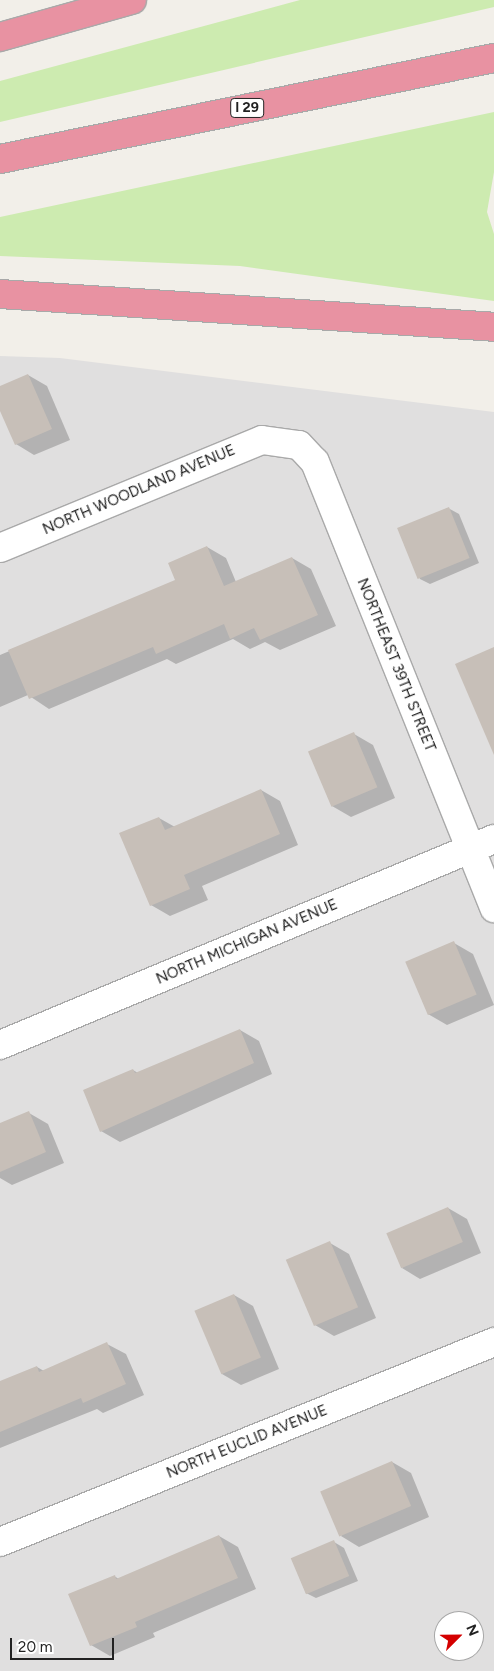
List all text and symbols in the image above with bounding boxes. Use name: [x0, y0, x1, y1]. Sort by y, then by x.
road number: I 29: [230, 96, 264, 120]
street label: NORTH WOODLAND AVENUE: [40, 441, 238, 539]
street label: NORTHEAST 39TH STREET: [353, 576, 439, 754]
street label: NORTH MICHIGAN AVENUE: [154, 896, 340, 988]
street label: NORTH EUCLID AVENUE: [164, 1401, 330, 1483]
north arrow: [434, 1611, 484, 1661]
text: N: [462, 1622, 482, 1639]
scale bar: [12, 1628, 116, 1660]
text: 20 m: [18, 1638, 52, 1656]

